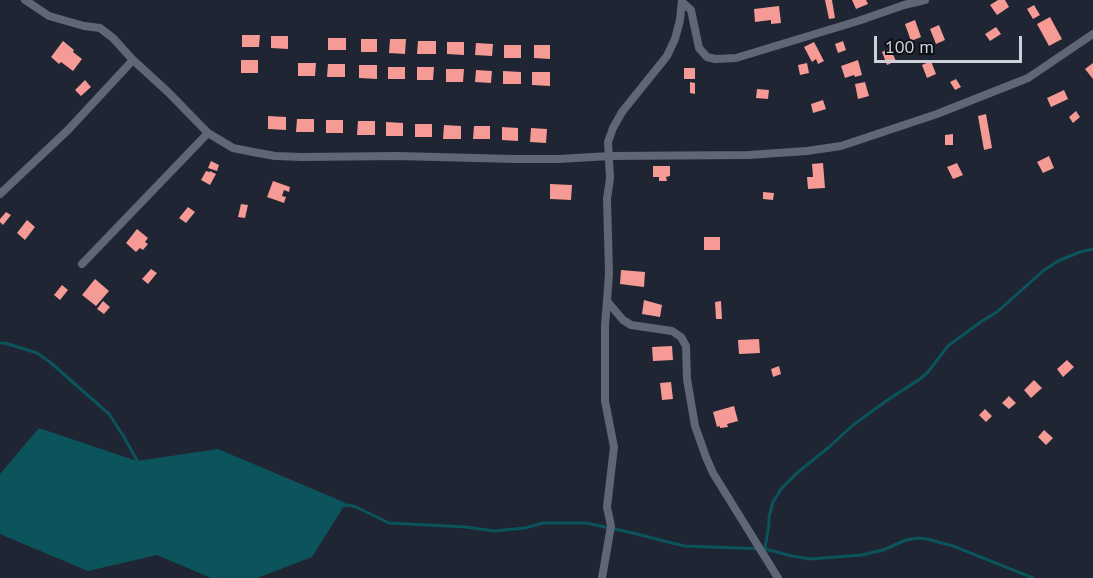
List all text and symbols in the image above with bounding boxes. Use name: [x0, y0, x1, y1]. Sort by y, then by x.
scale bar: [877, 24, 1026, 62]
text: 100 m: [885, 35, 934, 58]

